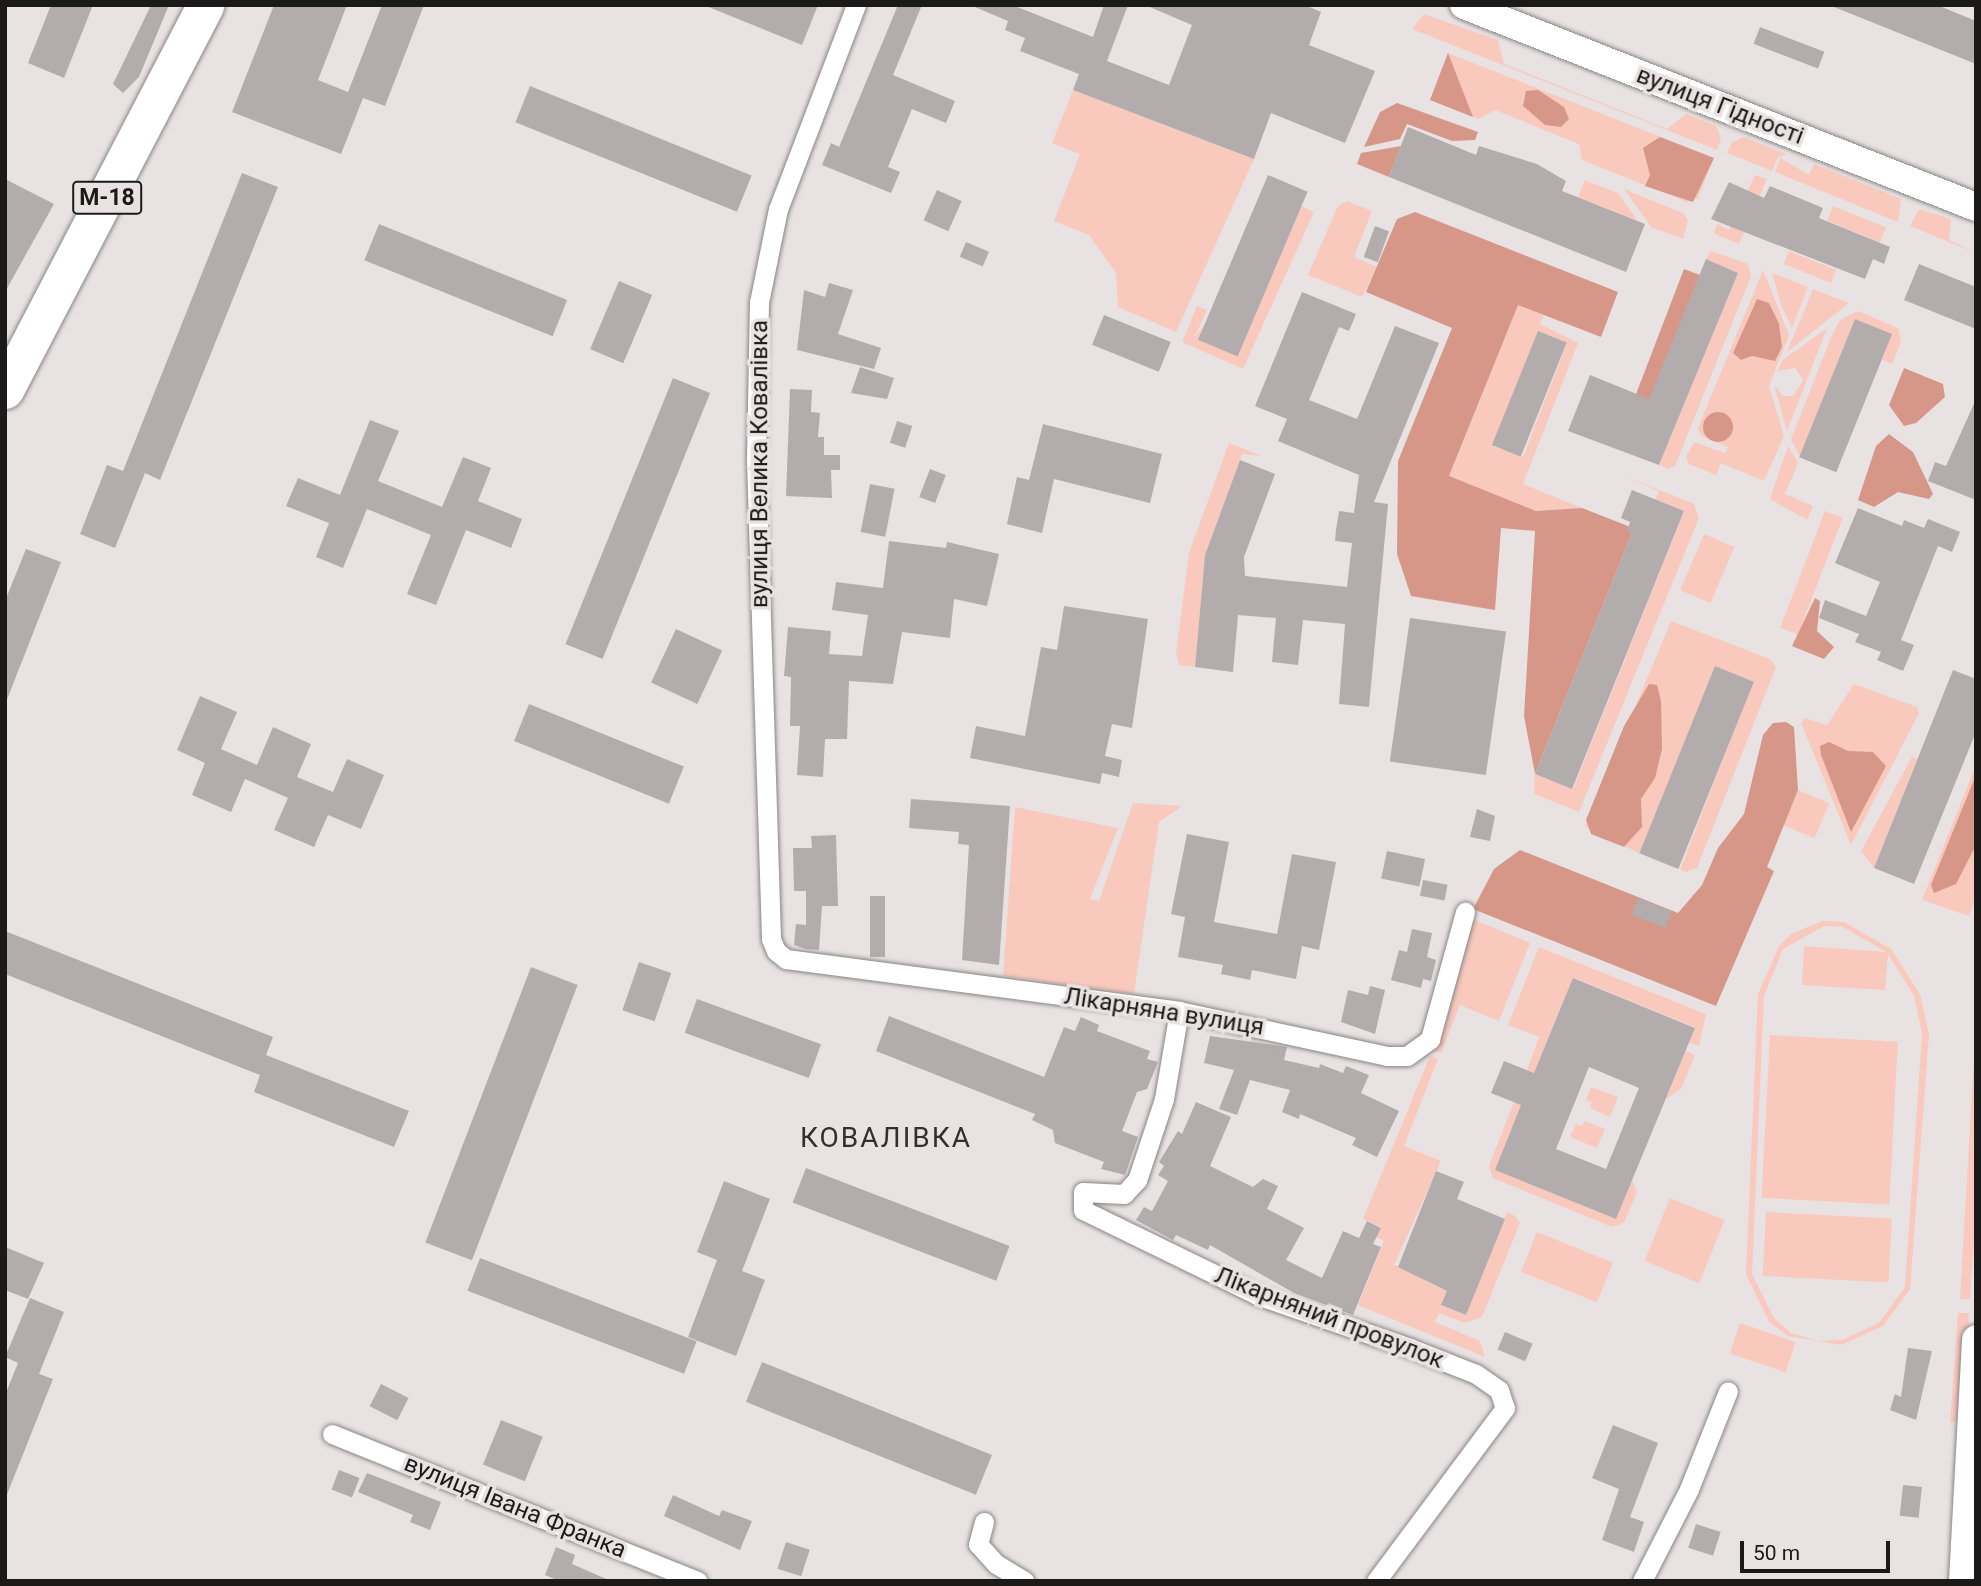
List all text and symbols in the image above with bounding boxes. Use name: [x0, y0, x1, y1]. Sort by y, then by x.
street label: вулиця Гідності: [1632, 61, 1808, 151]
road number: М-18: [72, 178, 142, 218]
street label: вулиця Велика Ковалівка: [746, 320, 774, 608]
street label: Лікарняна вулиця: [1062, 982, 1266, 1042]
district label: КОВАЛІВКА: [801, 1121, 971, 1155]
street label: Лікарняний провулок: [1210, 1261, 1448, 1375]
street label: вулиця Івана Франка: [400, 1449, 630, 1565]
scale bar: [1743, 1526, 1894, 1570]
text: 50 m: [1753, 1541, 1800, 1565]

